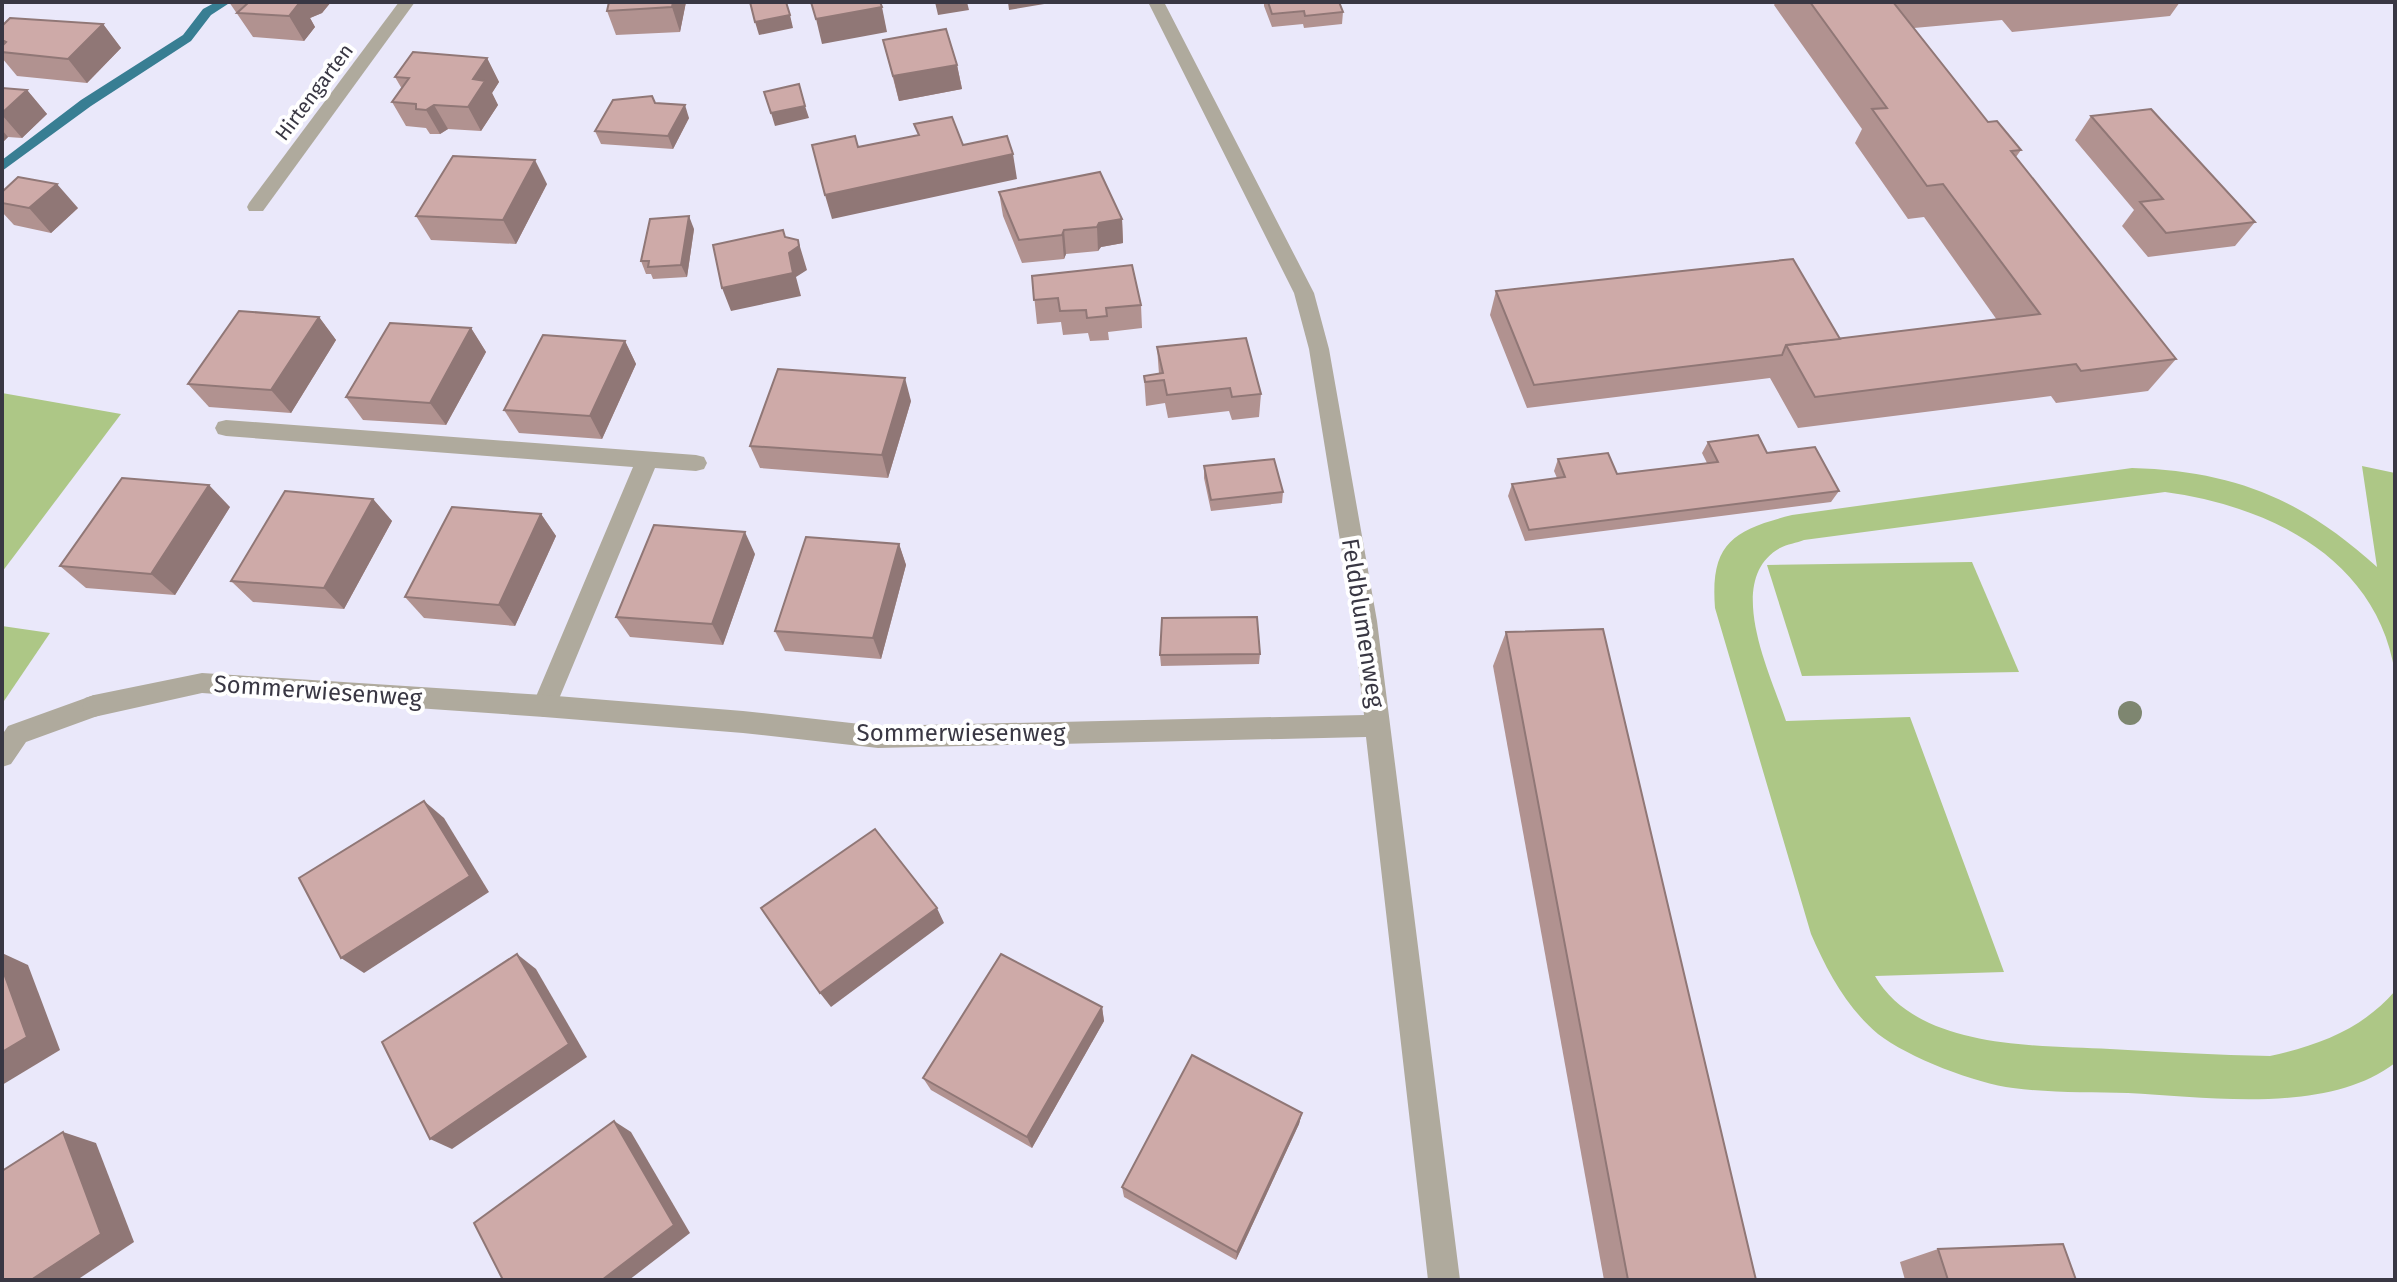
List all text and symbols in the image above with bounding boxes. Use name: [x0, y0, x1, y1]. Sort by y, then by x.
street label: Hirtengarten: [270, 39, 358, 145]
street label: Feldblumenweg: [1336, 536, 1390, 710]
street label: Sommerwiesenweg: [213, 670, 424, 712]
street label: Sommerwiesenweg: [857, 719, 1066, 747]

